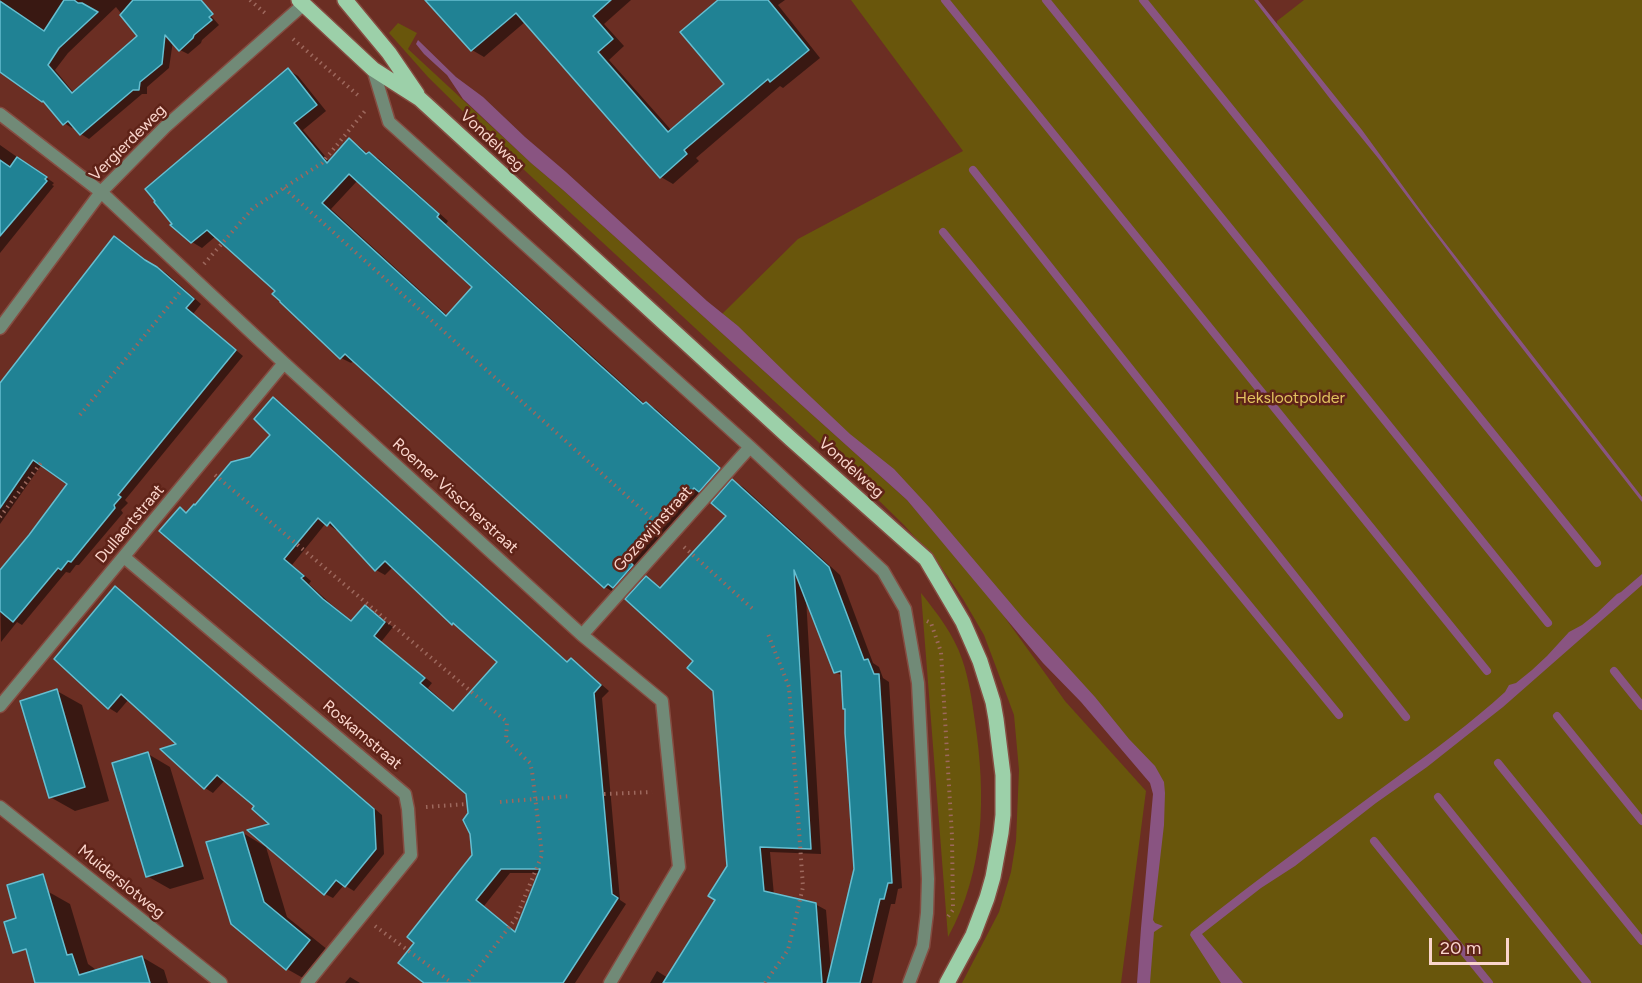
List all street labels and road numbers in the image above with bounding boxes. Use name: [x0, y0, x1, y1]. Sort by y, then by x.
street label: Vergierdeweg: [86, 101, 170, 185]
street label: Vondelweg: [456, 106, 528, 176]
street label: Vondelweg: [815, 434, 887, 502]
street label: Roemer Visscherstraat: [388, 435, 522, 557]
street label: Dullaertstraat: [92, 481, 168, 567]
street label: Gozewijnstraat: [610, 482, 696, 576]
street label: Roskamstraat: [319, 696, 405, 774]
street label: Muiderslotweg: [74, 841, 168, 923]

